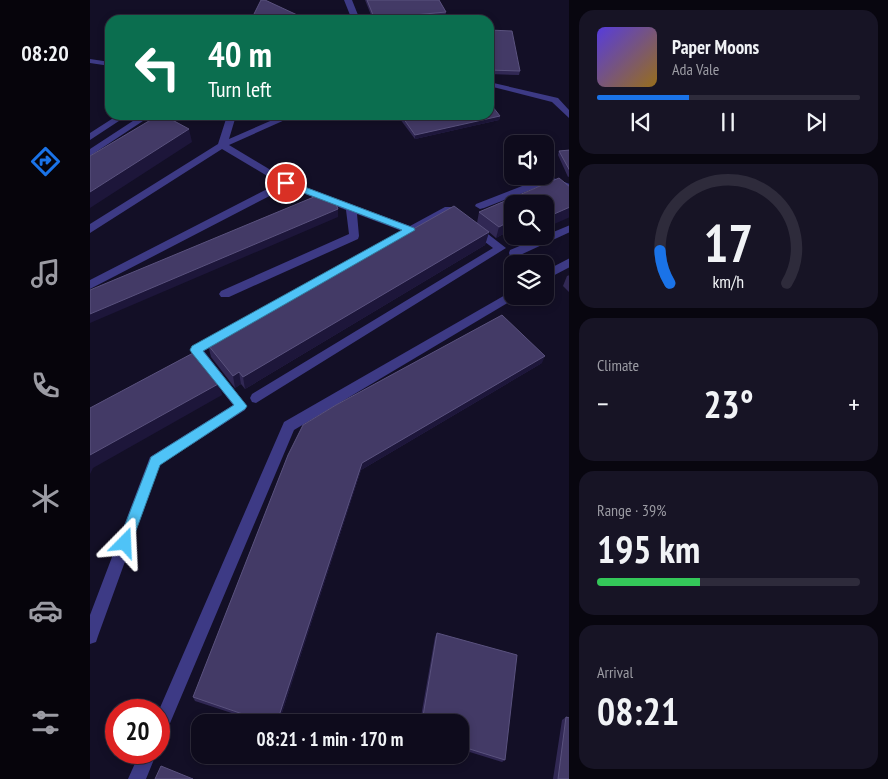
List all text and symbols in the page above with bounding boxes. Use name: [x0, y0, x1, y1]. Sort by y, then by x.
text: 40 m: [208, 31, 272, 77]
icon: left: [125, 35, 190, 100]
text: Paper Moons: [672, 35, 759, 59]
text: 08:20: [21, 39, 69, 67]
text: Ada Vale: [672, 59, 719, 79]
text: Turn left: [208, 75, 272, 103]
icon: previous: [627, 108, 655, 136]
icon: pause: [714, 108, 742, 136]
icon: next: [802, 108, 830, 136]
map controls: [504, 135, 554, 305]
button: sound: [504, 135, 554, 185]
icon: directions: [28, 144, 63, 179]
pin: [265, 162, 307, 204]
icon: arrive: [272, 169, 300, 197]
button: search: [504, 195, 554, 245]
text: 17: [704, 209, 753, 276]
button: layers: [504, 255, 554, 305]
icon: music: [28, 256, 63, 291]
text: km/h: [713, 270, 744, 293]
text: Climate: [597, 355, 639, 375]
icon: phone: [28, 368, 63, 403]
text: 23°: [703, 379, 754, 428]
text: −: [597, 385, 609, 422]
text: +: [848, 385, 860, 422]
icon: climate: [28, 481, 63, 516]
text: Range · 39%: [597, 500, 666, 520]
position arrow: [98, 516, 150, 568]
text: 195 km: [597, 524, 700, 573]
icon: car: [28, 593, 63, 628]
text: Arrival: [597, 662, 633, 682]
text: 08:21: [597, 686, 679, 735]
speed limit sign: 20: [105, 699, 170, 764]
icon: filters: [28, 705, 63, 740]
text: 08:21 · 1 min · 170 m: [257, 727, 403, 751]

